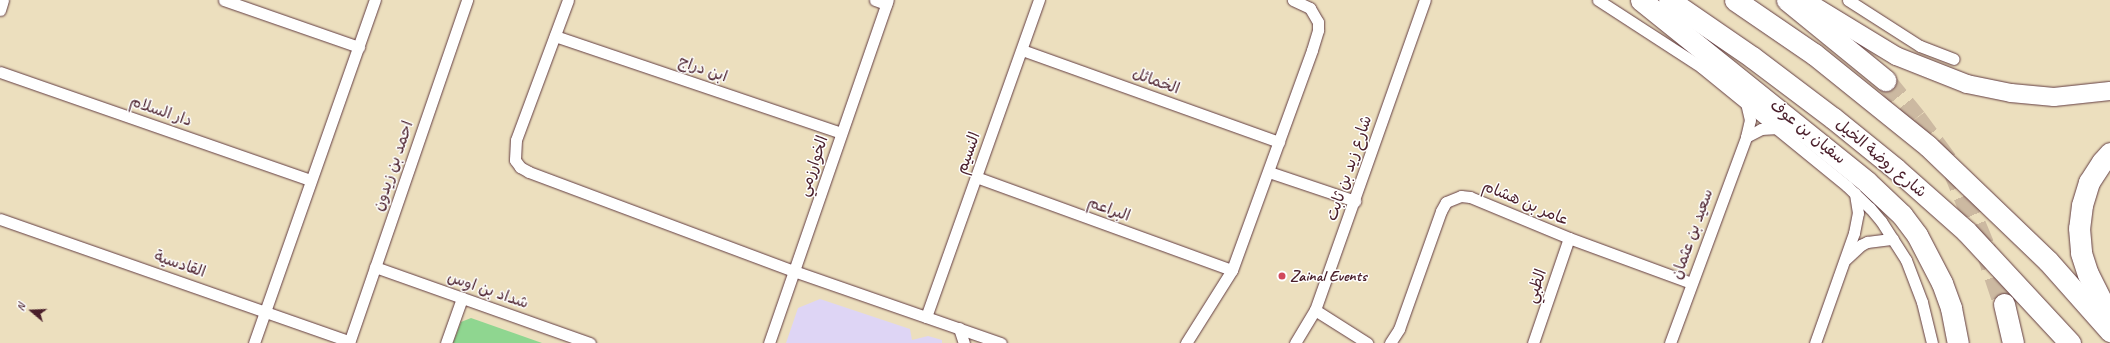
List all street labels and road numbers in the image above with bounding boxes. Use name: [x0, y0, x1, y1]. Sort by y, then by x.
street label: ابن دراج: [676, 52, 730, 86]
street label: الخمائل: [1130, 64, 1182, 98]
street label: دار السلام: [127, 91, 195, 131]
street label: سفيان بن عوف: [1766, 96, 1850, 168]
street label: شارع زيد بن ثابت: [1322, 113, 1376, 223]
street label: شارع روضة الخيل: [1832, 114, 1930, 202]
street label: احمد بن زيدون: [369, 118, 417, 214]
street label: النسيم: [952, 129, 984, 177]
street label: الخوارزمي: [794, 133, 832, 199]
street label: عامر بن هشام: [1480, 176, 1572, 230]
street label: سعيد بن عثمان: [1667, 186, 1717, 282]
street label: البراعم: [1085, 192, 1133, 226]
street label: القادسية: [152, 246, 208, 282]
street label: الظبي: [1521, 266, 1551, 306]
street label: شداد بن اوس: [445, 267, 531, 313]

